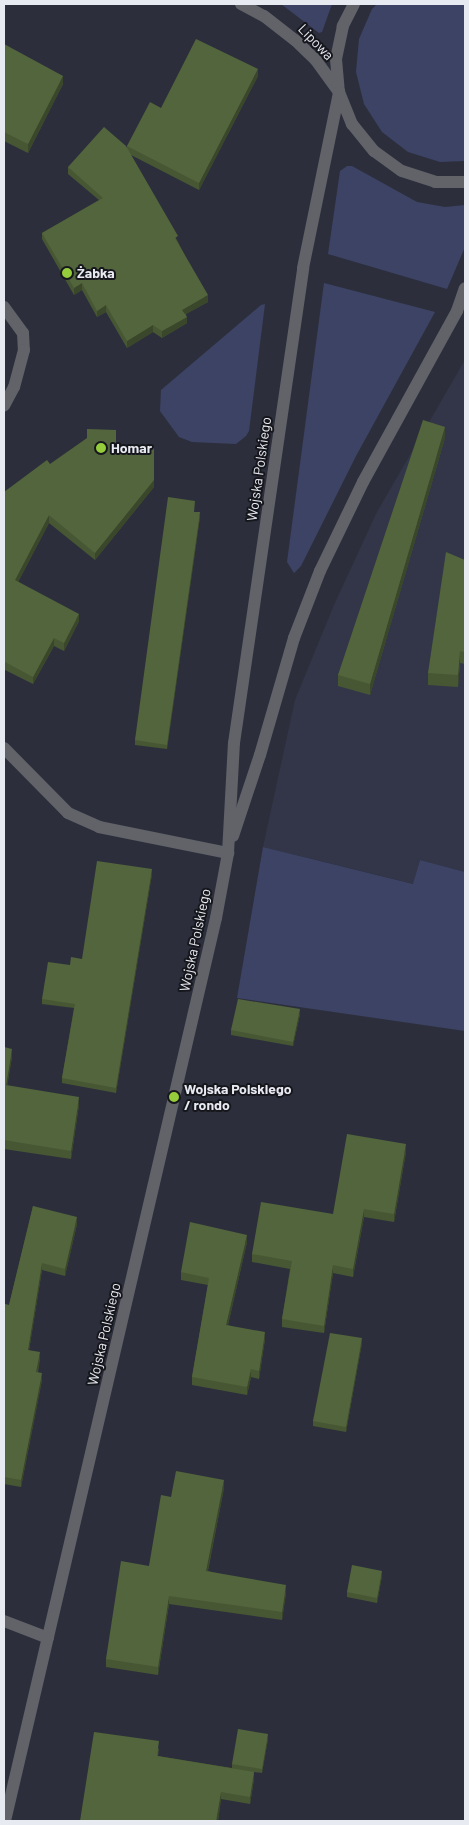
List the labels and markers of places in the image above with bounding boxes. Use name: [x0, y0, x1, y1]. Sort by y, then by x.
place label: Żabka: [77, 265, 115, 281]
marker: Żabka: [61, 267, 73, 279]
place label: Homar: [111, 440, 152, 456]
marker: Homar: [95, 442, 107, 454]
place label: Wojska Polskiego / rondo: [184, 1081, 292, 1114]
marker: Wojska Polskiego / rondo: [168, 1091, 180, 1103]

